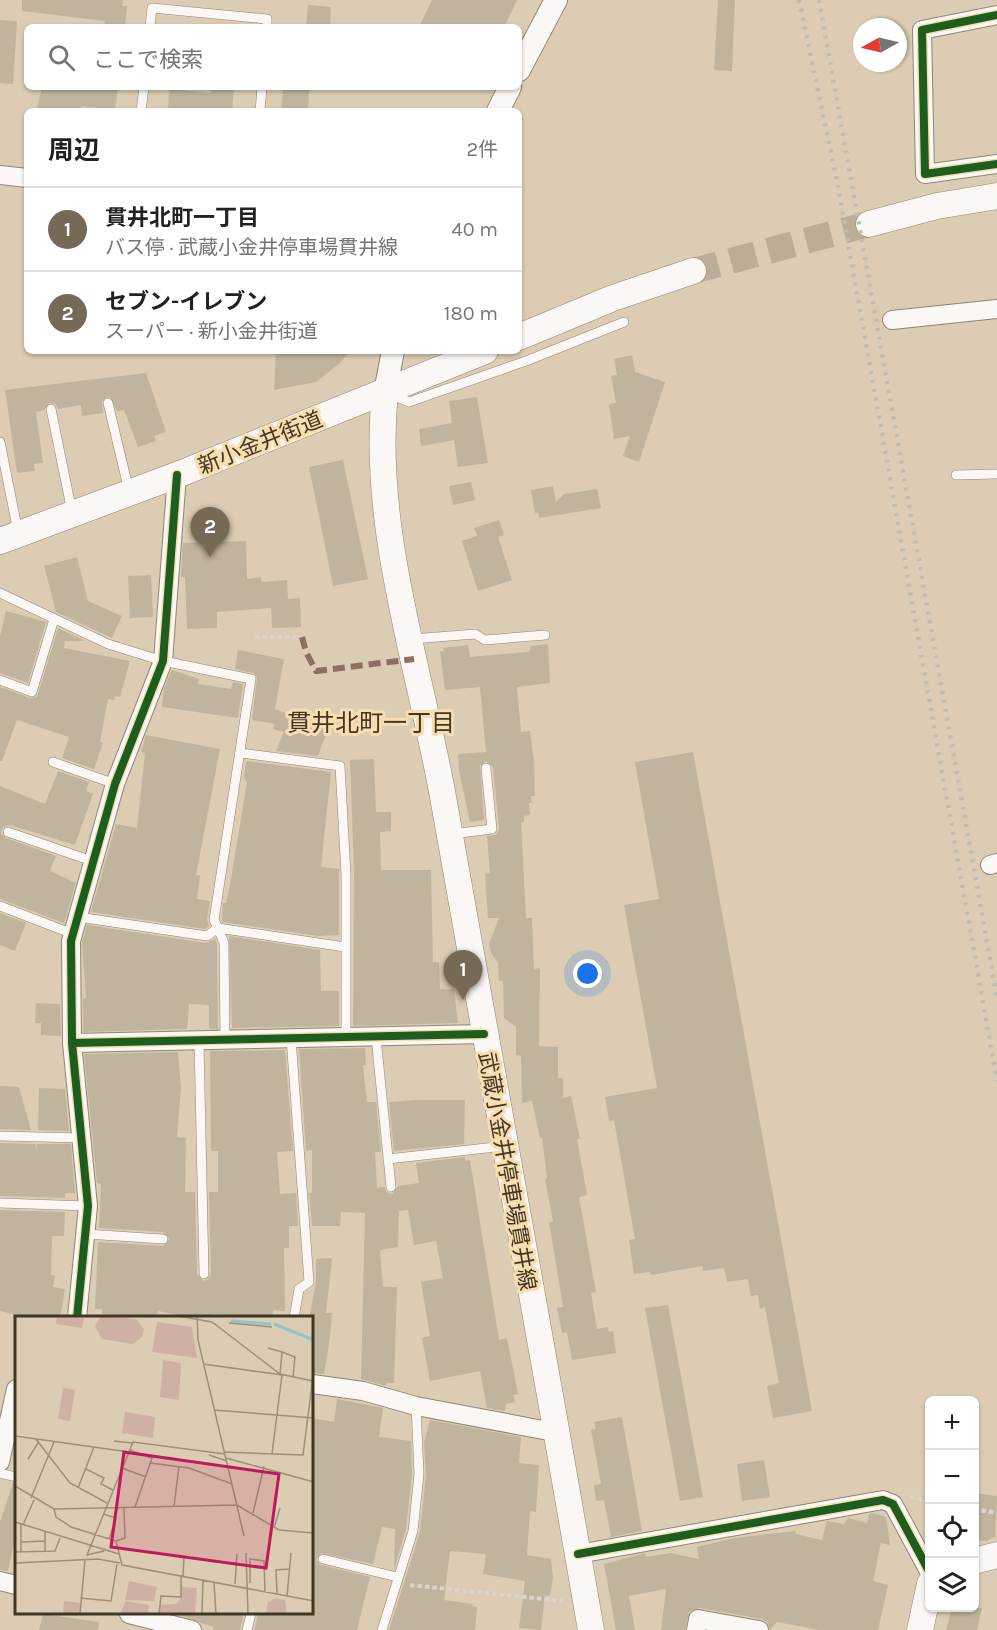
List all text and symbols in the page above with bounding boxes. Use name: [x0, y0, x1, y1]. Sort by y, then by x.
north arrow: [853, 18, 907, 72]
search box: [24, 24, 522, 90]
icon: search: [45, 41, 78, 74]
text: ここで検索: [93, 47, 203, 73]
text: 周辺: [48, 135, 100, 166]
text: 2件: [466, 138, 498, 161]
text: 貫井北町一丁目: [105, 205, 259, 231]
text: 1: [64, 218, 71, 241]
text: 40 m: [452, 218, 498, 241]
text: バス停 · 武蔵小金井停車場貫井線: [105, 236, 398, 259]
text: セブン-イレブン: [105, 289, 267, 315]
text: 2: [61, 302, 74, 325]
text: 180 m: [444, 302, 498, 325]
text: スーパー · 新小金井街道: [105, 320, 318, 343]
street label: 新小金井街道: [194, 406, 326, 480]
pin: 2: [190, 508, 230, 557]
district label: 貫井北町一丁目: [287, 709, 455, 737]
pin: 1: [444, 950, 482, 1000]
your location: [573, 959, 602, 988]
street label: 武蔵小金井停車場貫井線: [473, 1050, 541, 1293]
inset map: [15, 1316, 314, 1615]
map controls: [925, 1396, 979, 1612]
button: +: [925, 1396, 979, 1450]
button: −: [925, 1450, 979, 1504]
button: locate: [925, 1504, 979, 1558]
button: layers: [925, 1558, 979, 1612]

